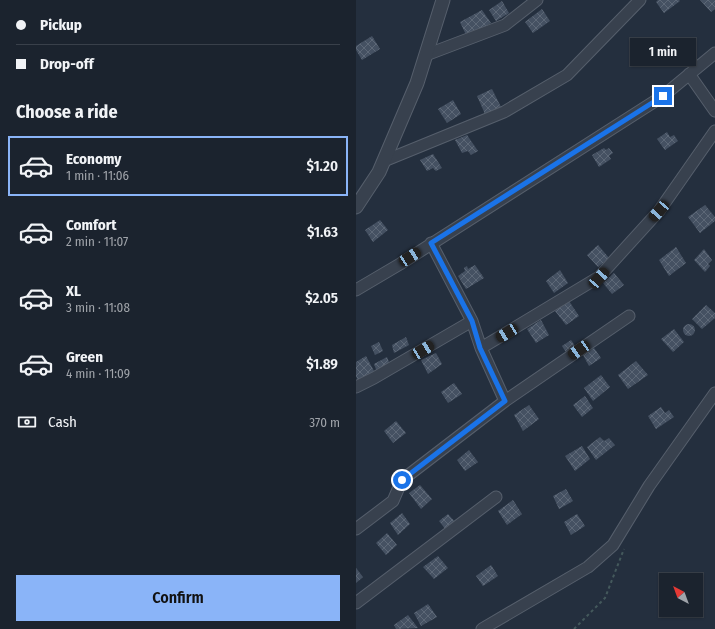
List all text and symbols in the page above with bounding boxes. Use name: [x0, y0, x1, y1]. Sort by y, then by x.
text: Pickup: [40, 16, 82, 34]
callout: 1 min: [630, 38, 696, 66]
text: 1 min: [649, 44, 677, 59]
text: Drop-off: [40, 55, 94, 73]
route end: [654, 87, 672, 105]
text: Choose a ride: [16, 101, 118, 123]
icon: car: [18, 148, 54, 184]
text: Economy: [66, 150, 121, 168]
text: $1.20: [306, 157, 338, 175]
text: 1 min · 11:06: [66, 168, 129, 183]
car: [647, 198, 671, 224]
icon: car: [18, 214, 54, 250]
text: Comfort: [66, 216, 117, 234]
text: $1.63: [307, 223, 338, 241]
text: 2 min · 11:07: [66, 234, 128, 249]
car: [397, 245, 423, 269]
car: [587, 265, 611, 291]
icon: car: [18, 280, 54, 316]
text: XL: [66, 282, 81, 300]
text: $2.05: [305, 289, 338, 307]
text: 3 min · 11:08: [66, 300, 130, 315]
car: [494, 322, 520, 344]
car: [566, 338, 592, 362]
car: [410, 339, 436, 361]
icon: car: [18, 346, 54, 382]
text: Green: [66, 348, 103, 366]
text: $1.89: [306, 355, 338, 373]
text: 4 min · 11:09: [66, 366, 130, 381]
icon: cash: [16, 411, 38, 433]
text: Cash: [48, 413, 77, 431]
text: 370 m: [309, 415, 340, 430]
route start: [393, 471, 411, 489]
north arrow: [659, 573, 703, 617]
map controls: [659, 573, 703, 617]
button: Confirm: [16, 575, 340, 621]

